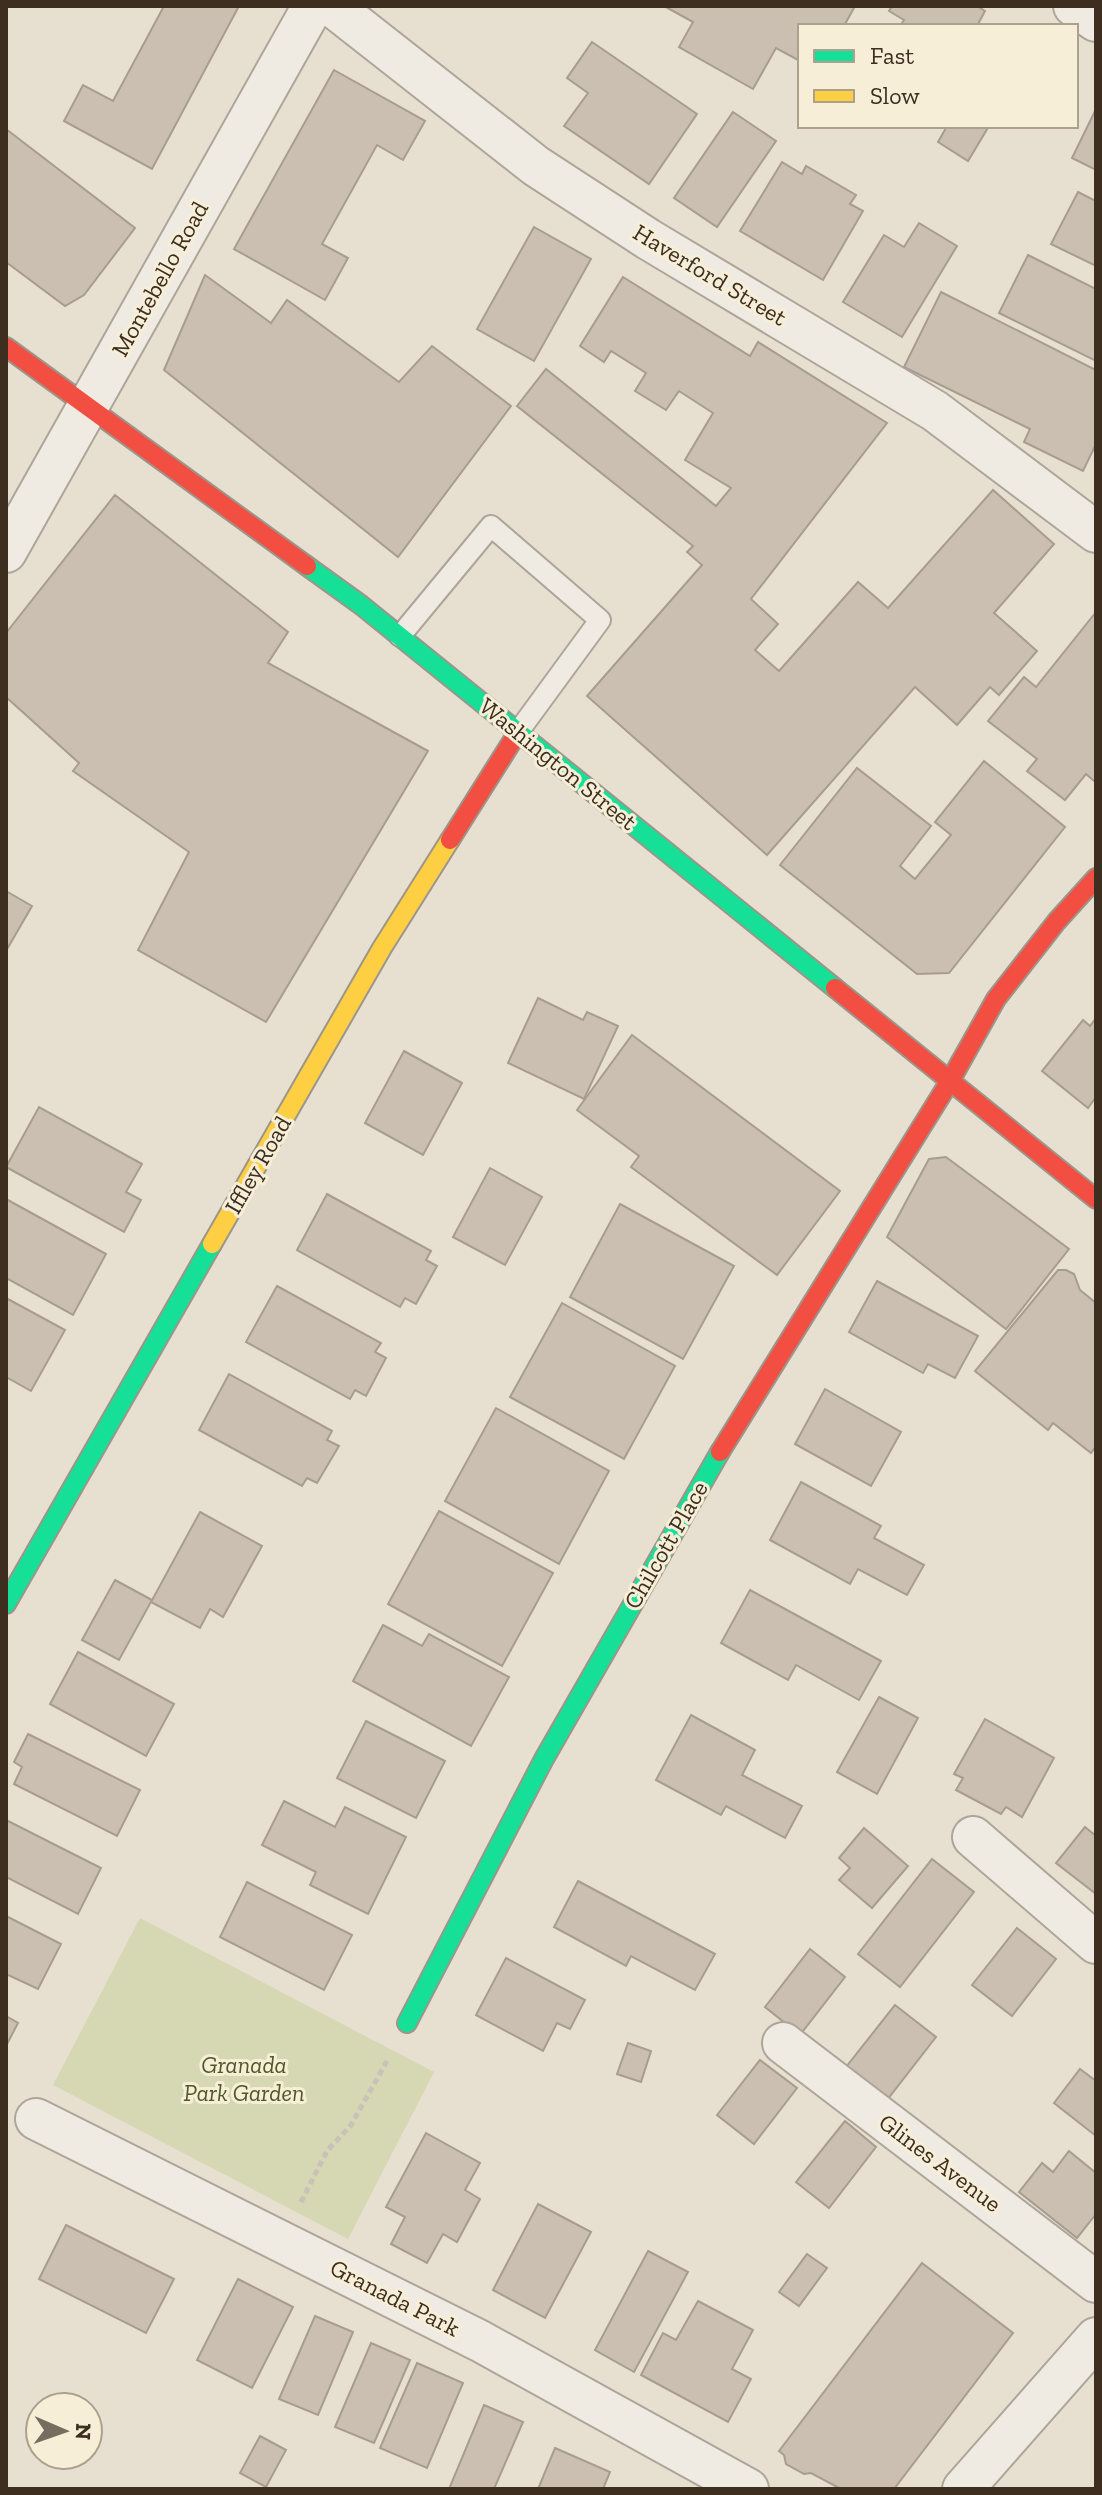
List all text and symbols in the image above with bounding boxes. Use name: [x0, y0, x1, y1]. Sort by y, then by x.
legend: [798, 24, 1078, 128]
text: Fast: [870, 41, 914, 70]
text: Slow: [870, 81, 920, 110]
street label: Montebello Road: [105, 196, 214, 361]
street label: Haverford Street: [628, 217, 792, 332]
street label: Washington Street: [474, 691, 643, 836]
street label: Iffley Road: [218, 1111, 297, 1219]
street label: Chilcott Place: [617, 1476, 714, 1614]
park label: Granada Park Garden: [184, 2050, 304, 2107]
street label: Glines Avenue: [873, 2107, 1007, 2218]
street label: Granada Park: [326, 2253, 465, 2343]
north arrow: [24, 2391, 104, 2471]
text: N: [70, 2423, 97, 2441]

